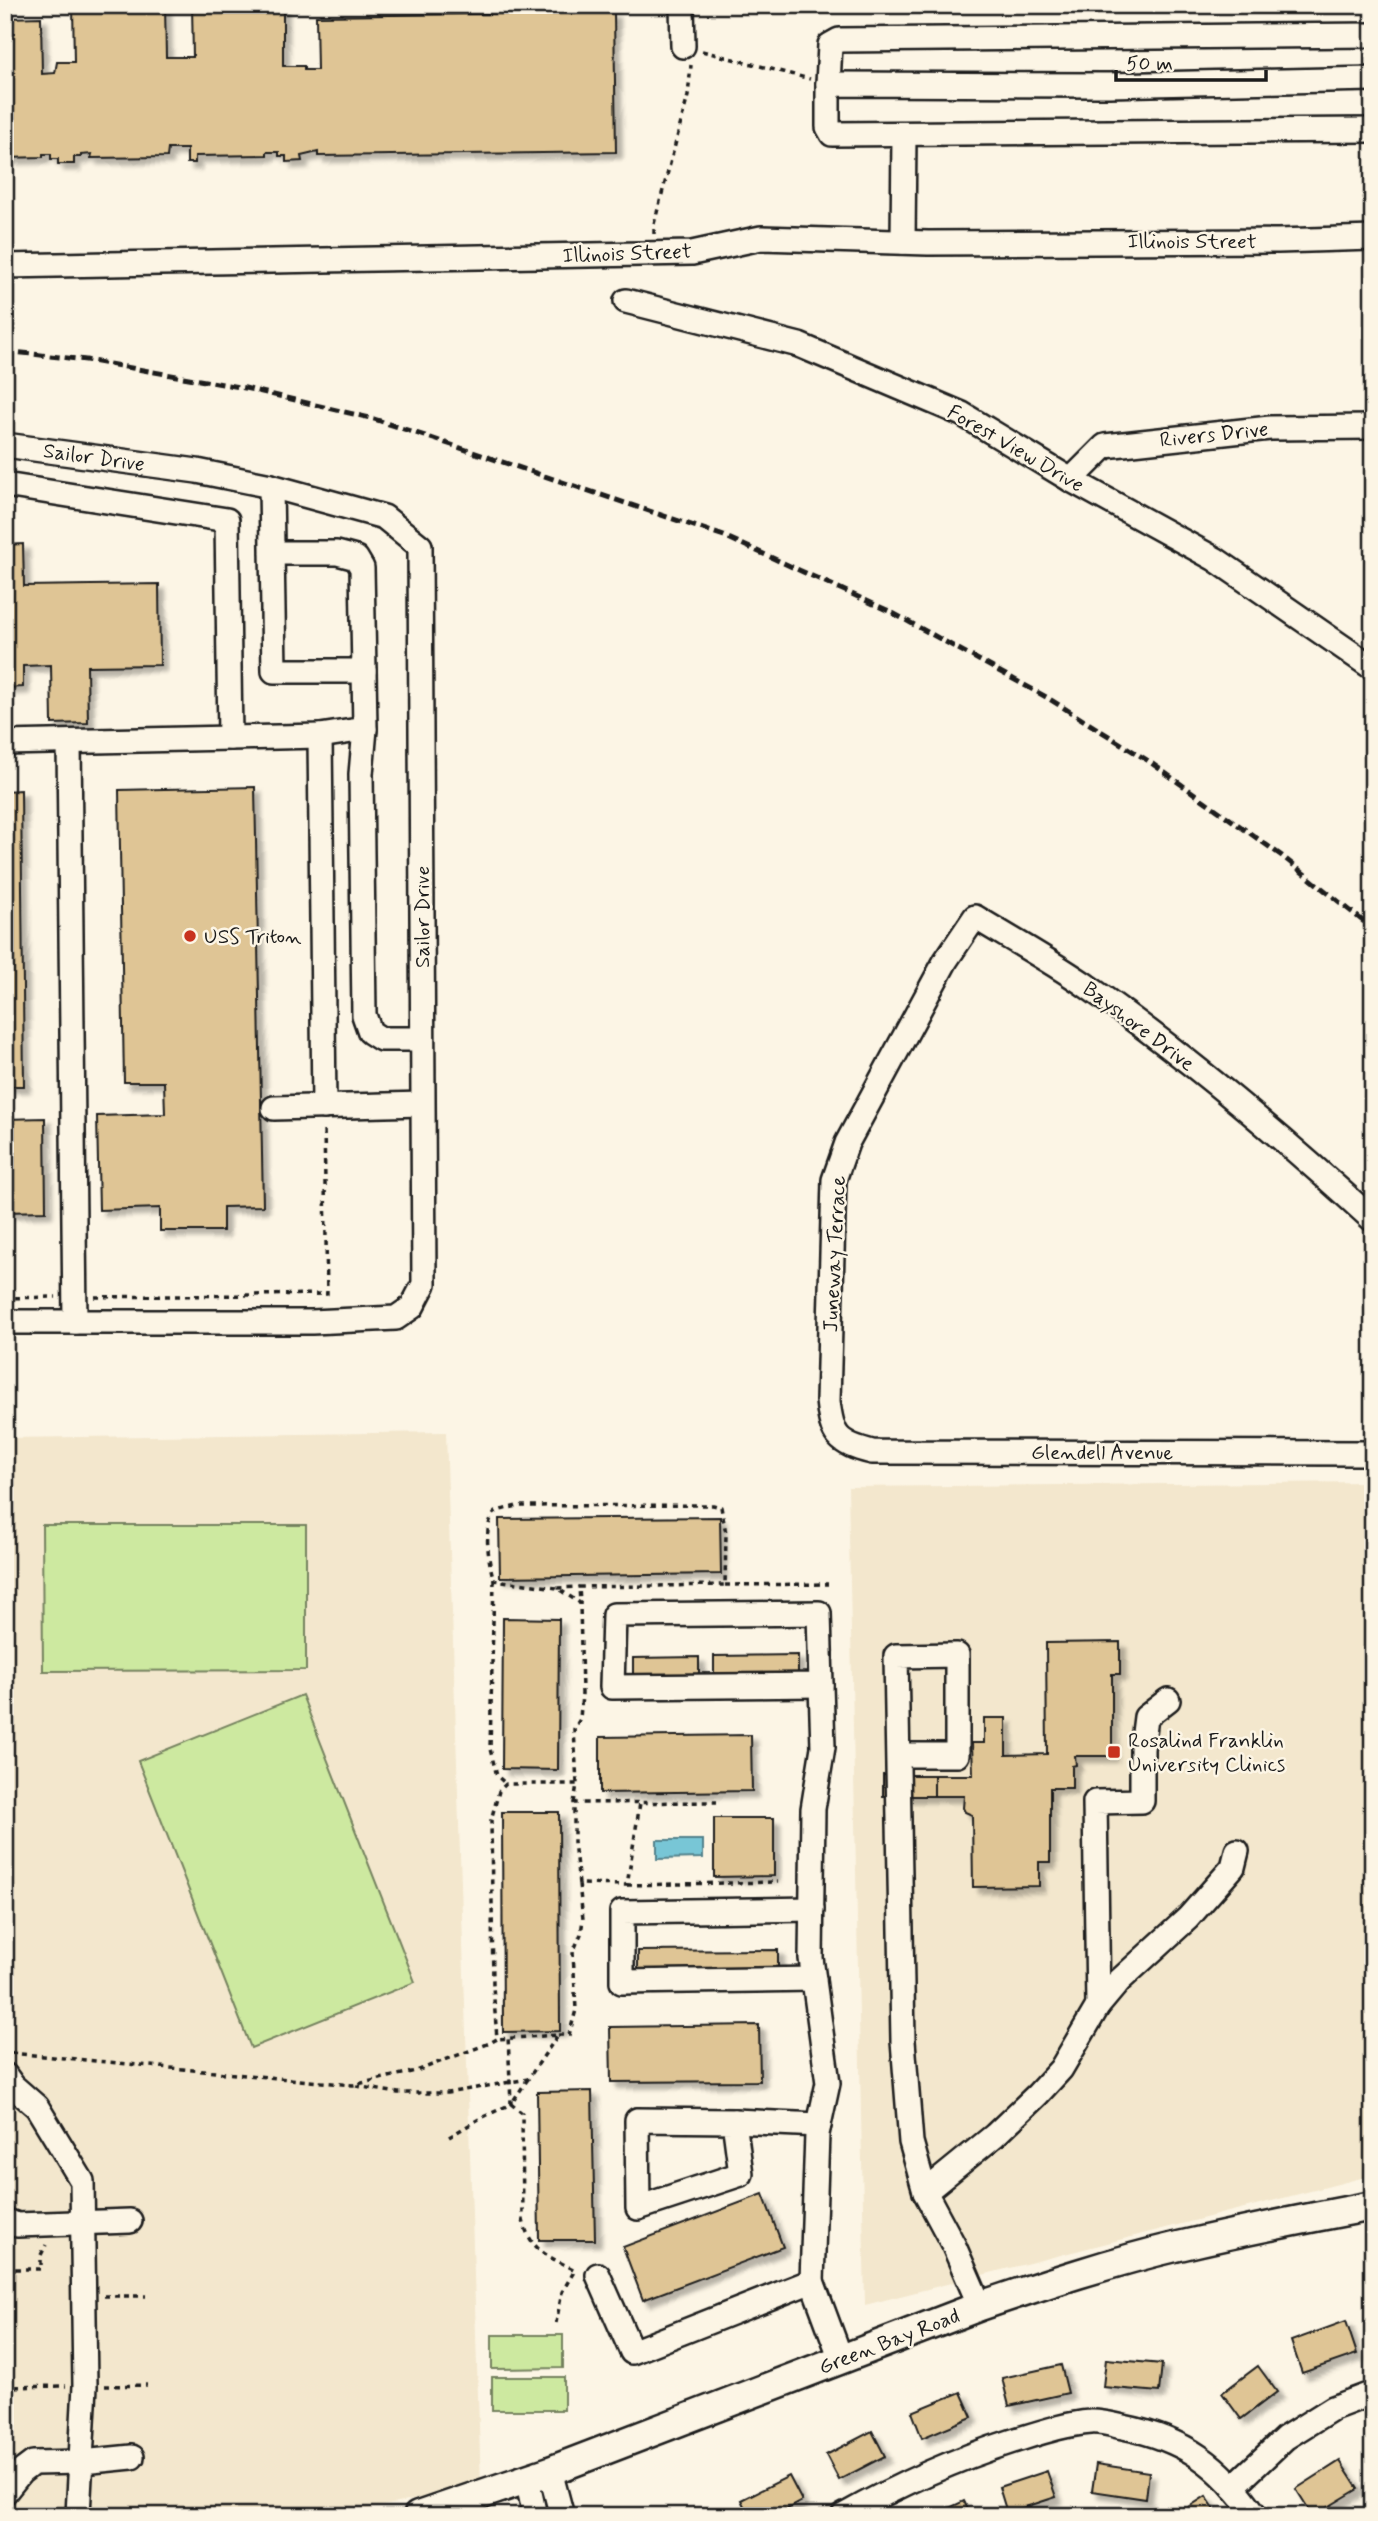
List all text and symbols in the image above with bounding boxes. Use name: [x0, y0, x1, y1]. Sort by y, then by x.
scale bar: [1116, 38, 1266, 82]
text: 50 m: [1126, 50, 1173, 78]
street label: Illinois Street: [1127, 228, 1257, 256]
street label: Illinois Street: [562, 238, 692, 270]
street label: Forest View Drive: [942, 398, 1089, 499]
street label: Rivers Drive: [1159, 415, 1270, 455]
street label: Sailor Drive: [41, 437, 146, 479]
street label: Sailor Drive: [409, 866, 437, 968]
place label: USS Triton: [204, 923, 302, 951]
marker: USS Triton: [182, 928, 198, 944]
street label: Bayshore Drive: [1077, 976, 1200, 1078]
street label: Juneway Terrace: [817, 1175, 853, 1333]
street label: Glendell Avenue: [1031, 1439, 1173, 1467]
place label: Rosalind Franklin University Clinics: [1128, 1727, 1285, 1779]
marker: Rosalind Franklin University Clinics: [1106, 1744, 1122, 1760]
street label: Green Bay Road: [815, 2302, 964, 2382]

